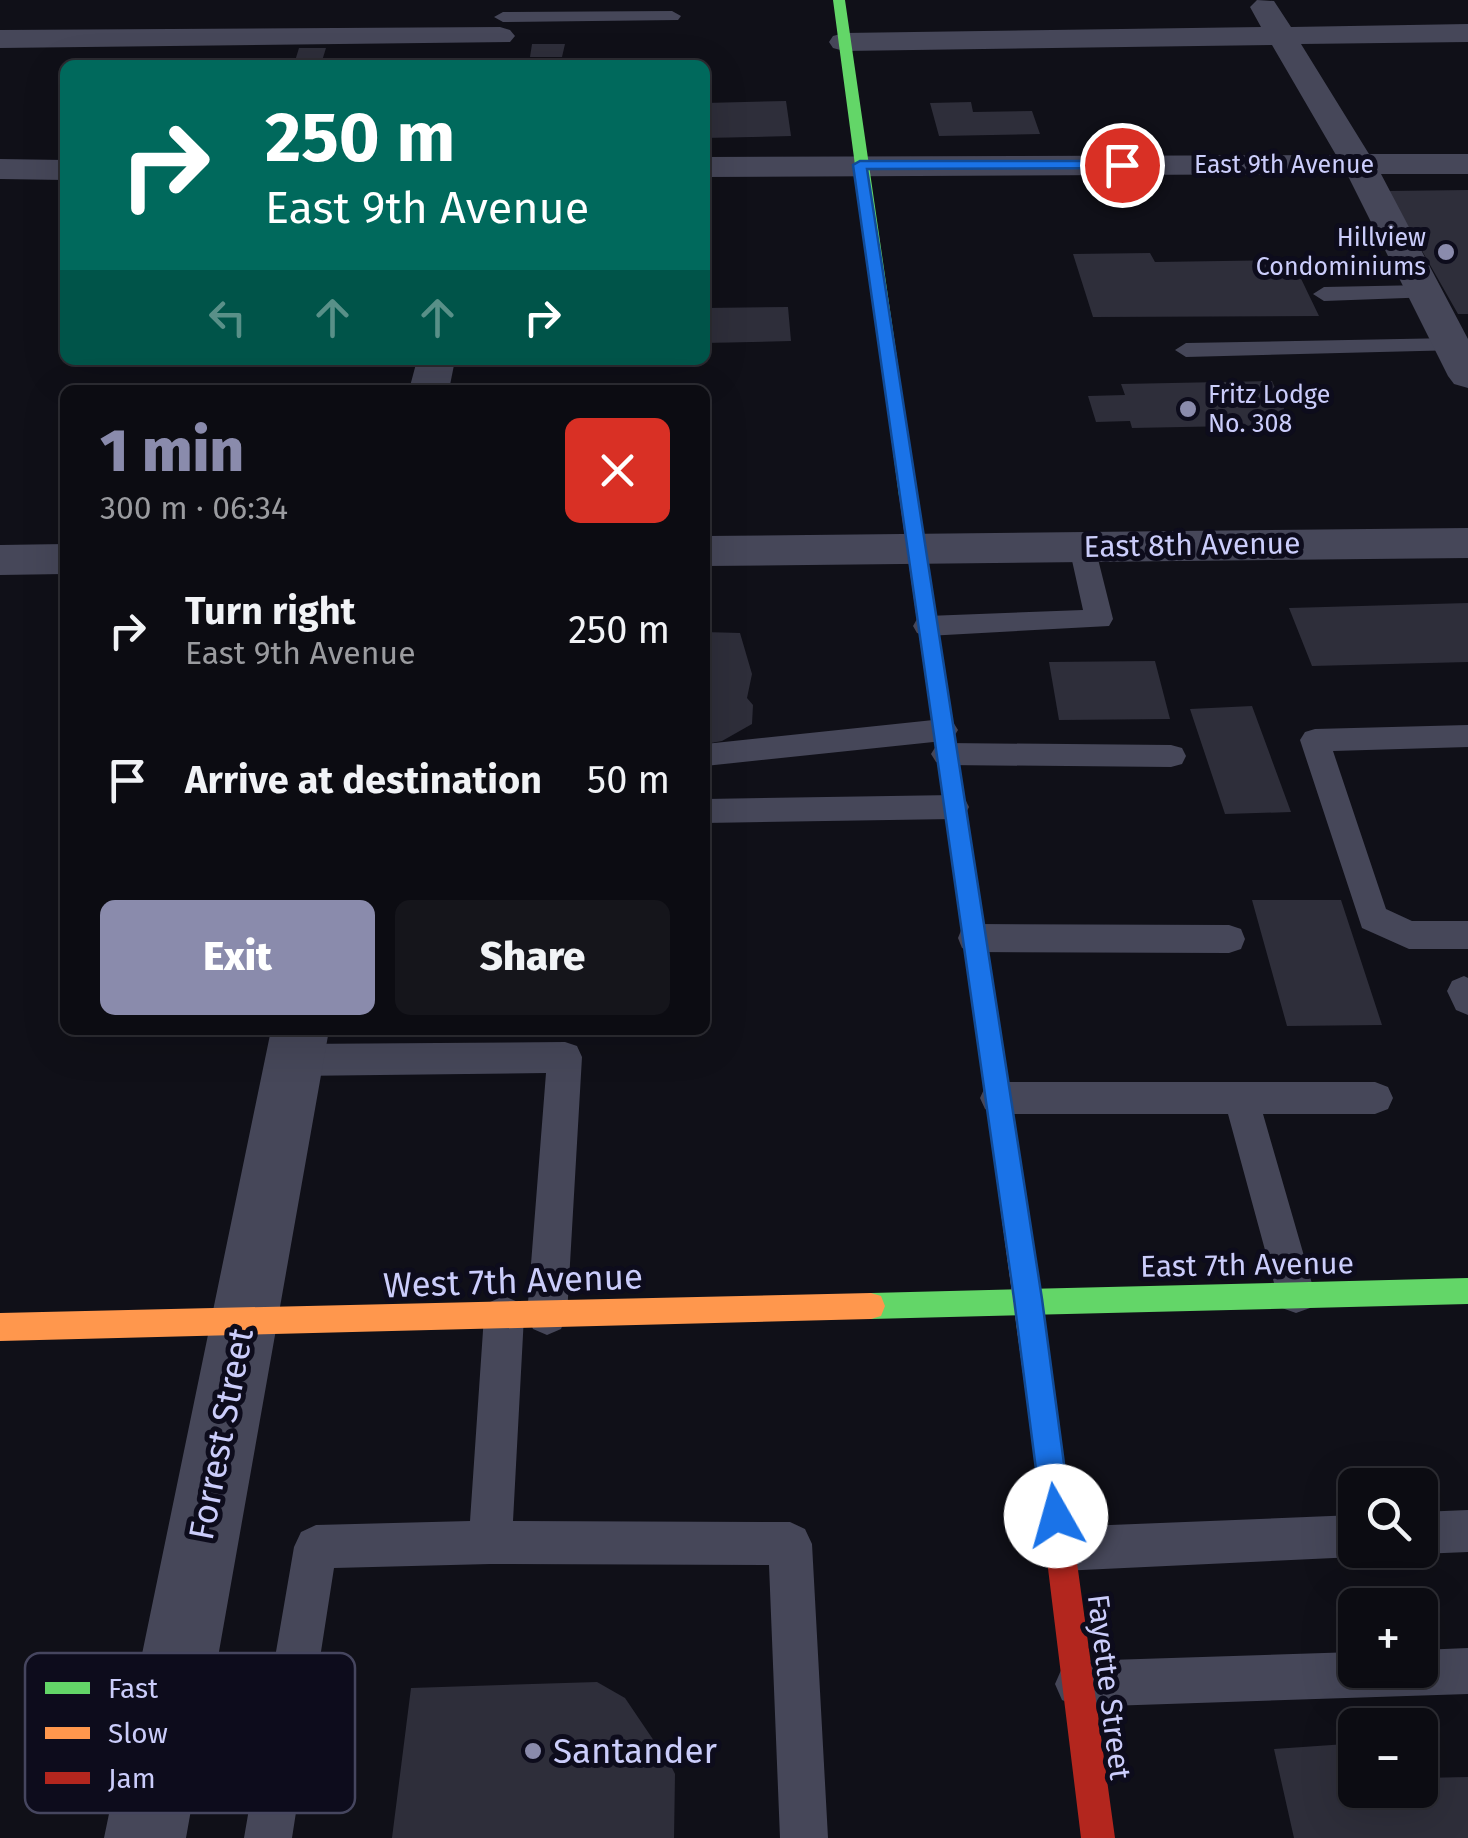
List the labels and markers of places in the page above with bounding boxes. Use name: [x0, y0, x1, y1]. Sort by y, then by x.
pin: [1080, 123, 1165, 208]
place label: Hillview Condominiums: [1256, 223, 1426, 282]
marker: Hillview Condominiums: [1435, 241, 1457, 263]
place label: Fritz Lodge No. 308: [1208, 380, 1330, 439]
marker: Fritz Lodge No. 308: [1177, 398, 1199, 420]
place label: Santander: [553, 1730, 718, 1772]
marker: Santander: [522, 1740, 544, 1762]

